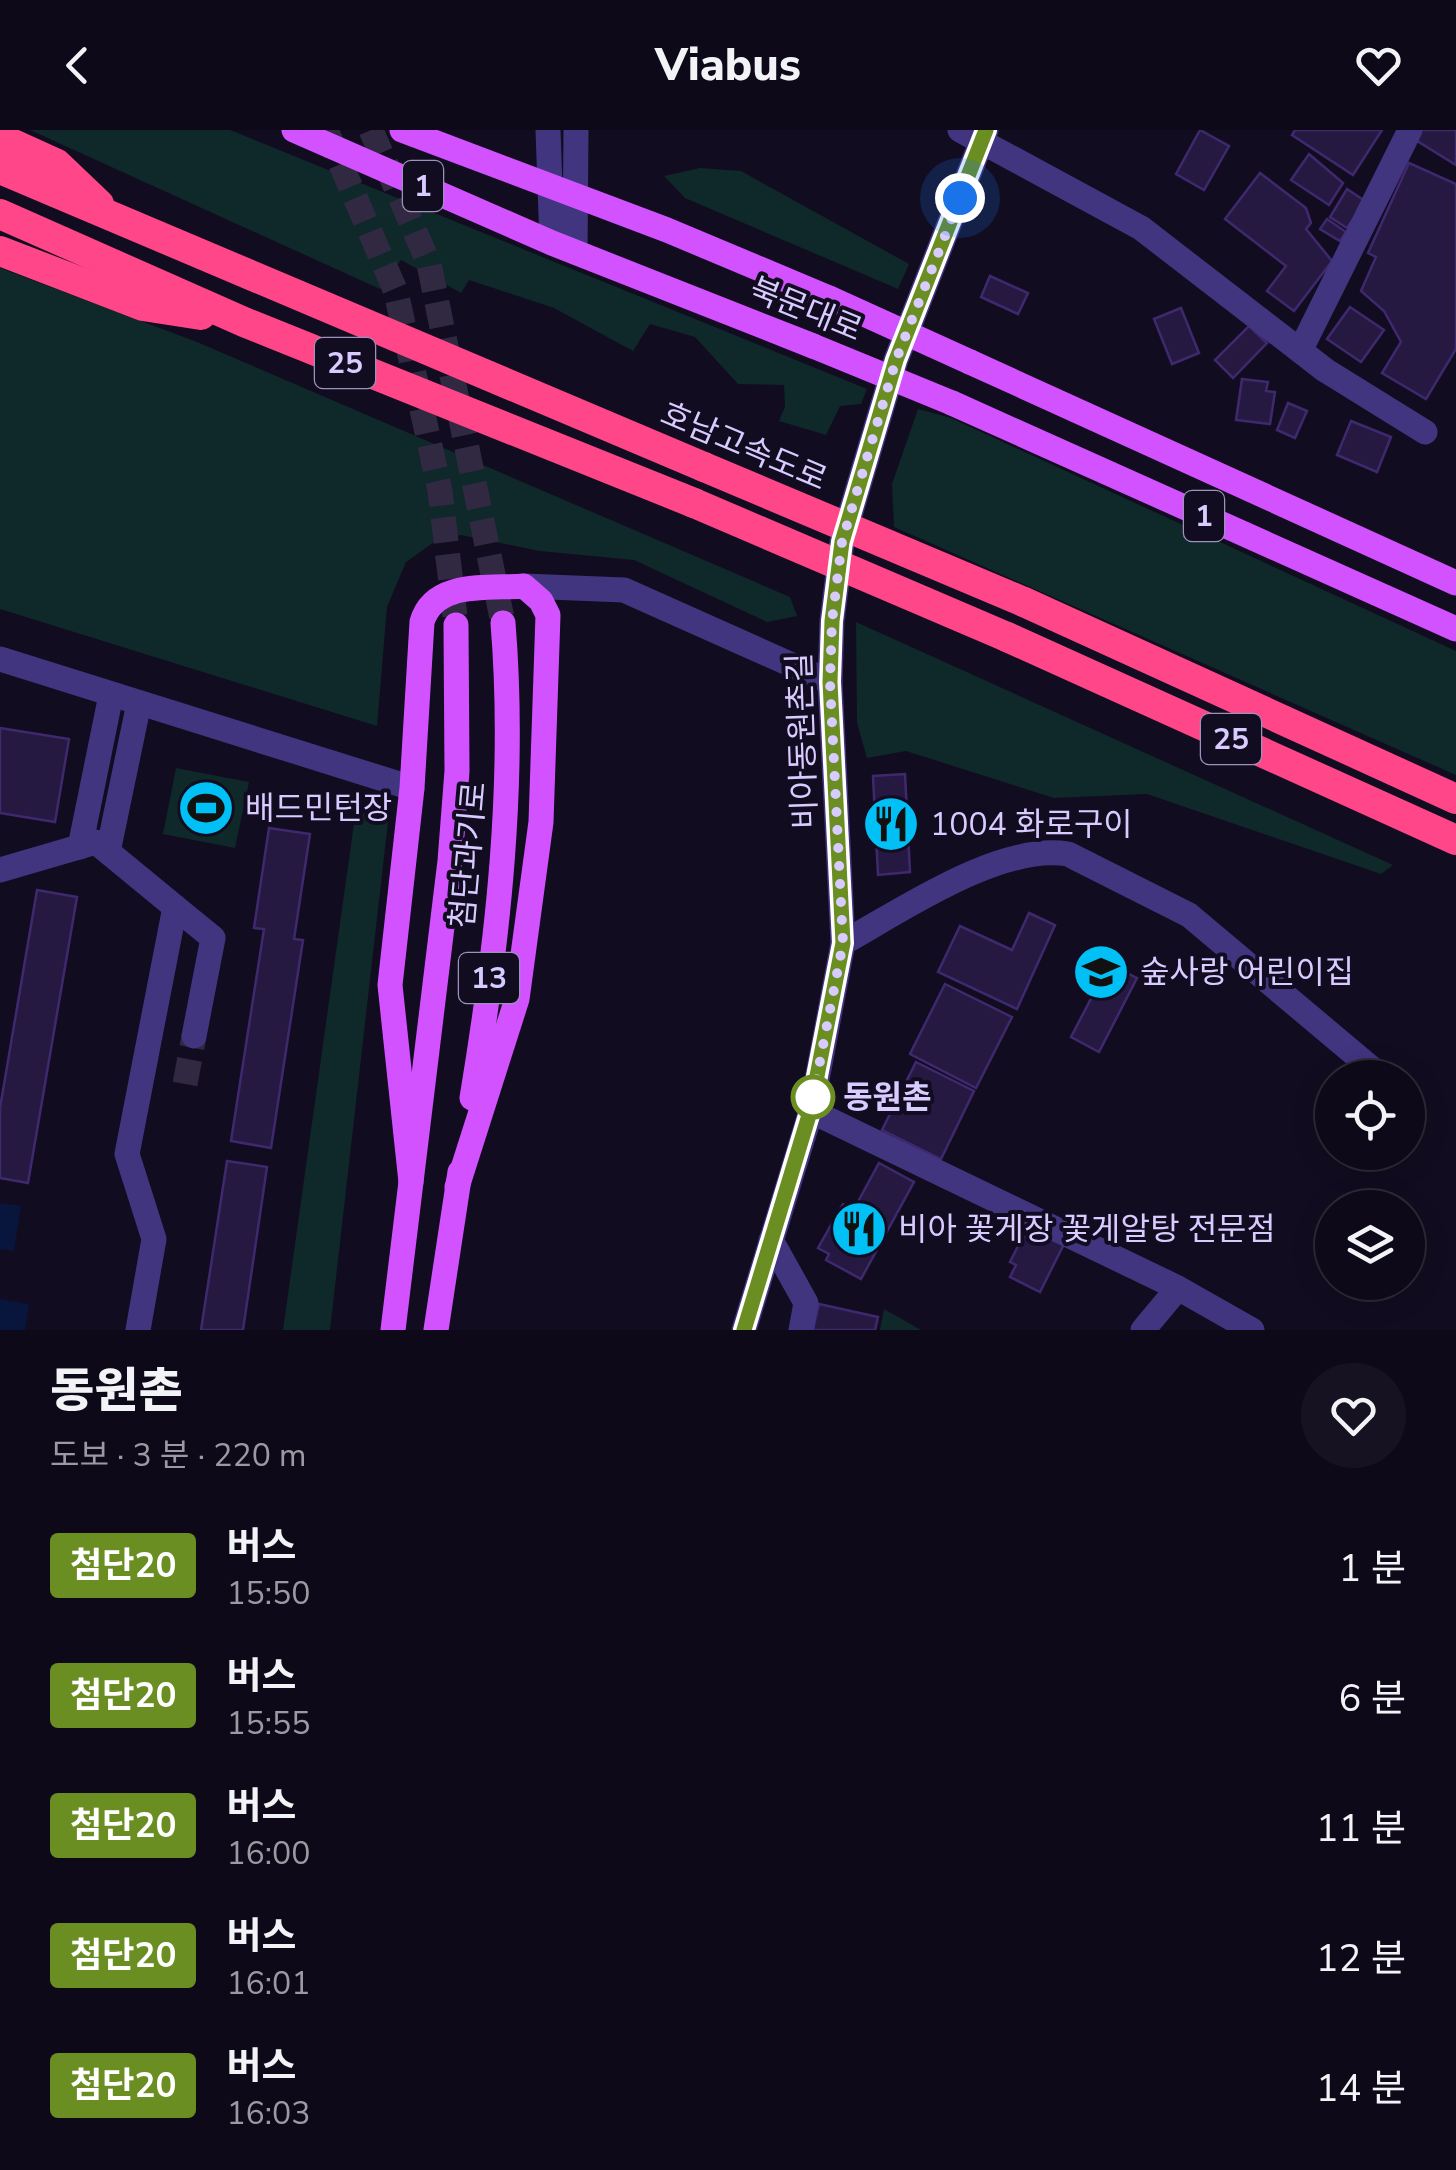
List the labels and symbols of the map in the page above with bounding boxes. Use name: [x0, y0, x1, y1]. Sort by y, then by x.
road number: 1: [403, 161, 443, 211]
your location: [935, 173, 985, 223]
street label: 북문대로: [743, 267, 868, 351]
road number: 25: [315, 338, 375, 388]
street label: 호남고속도로: [654, 392, 834, 501]
road number: 1: [1184, 491, 1224, 541]
street label: 비아동원촌길: [778, 652, 827, 830]
road number: 25: [1201, 714, 1261, 764]
sports icon: 배드민턴장: [176, 778, 236, 838]
street label: 첨단과기로: [441, 780, 496, 930]
place label: 배드민턴장: [245, 787, 392, 830]
restaurant icon: 1004 화로구이: [861, 794, 921, 854]
place label: 1004 화로구이: [930, 803, 1133, 846]
school or university icon: 숲사랑 어린이집: [1071, 942, 1131, 1002]
place label: 숲사랑 어린이집: [1140, 951, 1354, 994]
road number: 13: [459, 953, 519, 1003]
marker: 동원촌: [792, 1076, 834, 1118]
place label: 동원촌: [843, 1076, 931, 1119]
restaurant icon: 비아 꽃게장 꽃게알탕 전문점: [829, 1199, 889, 1259]
place label: 비아 꽃게장 꽃게알탕 전문점: [898, 1208, 1276, 1251]

